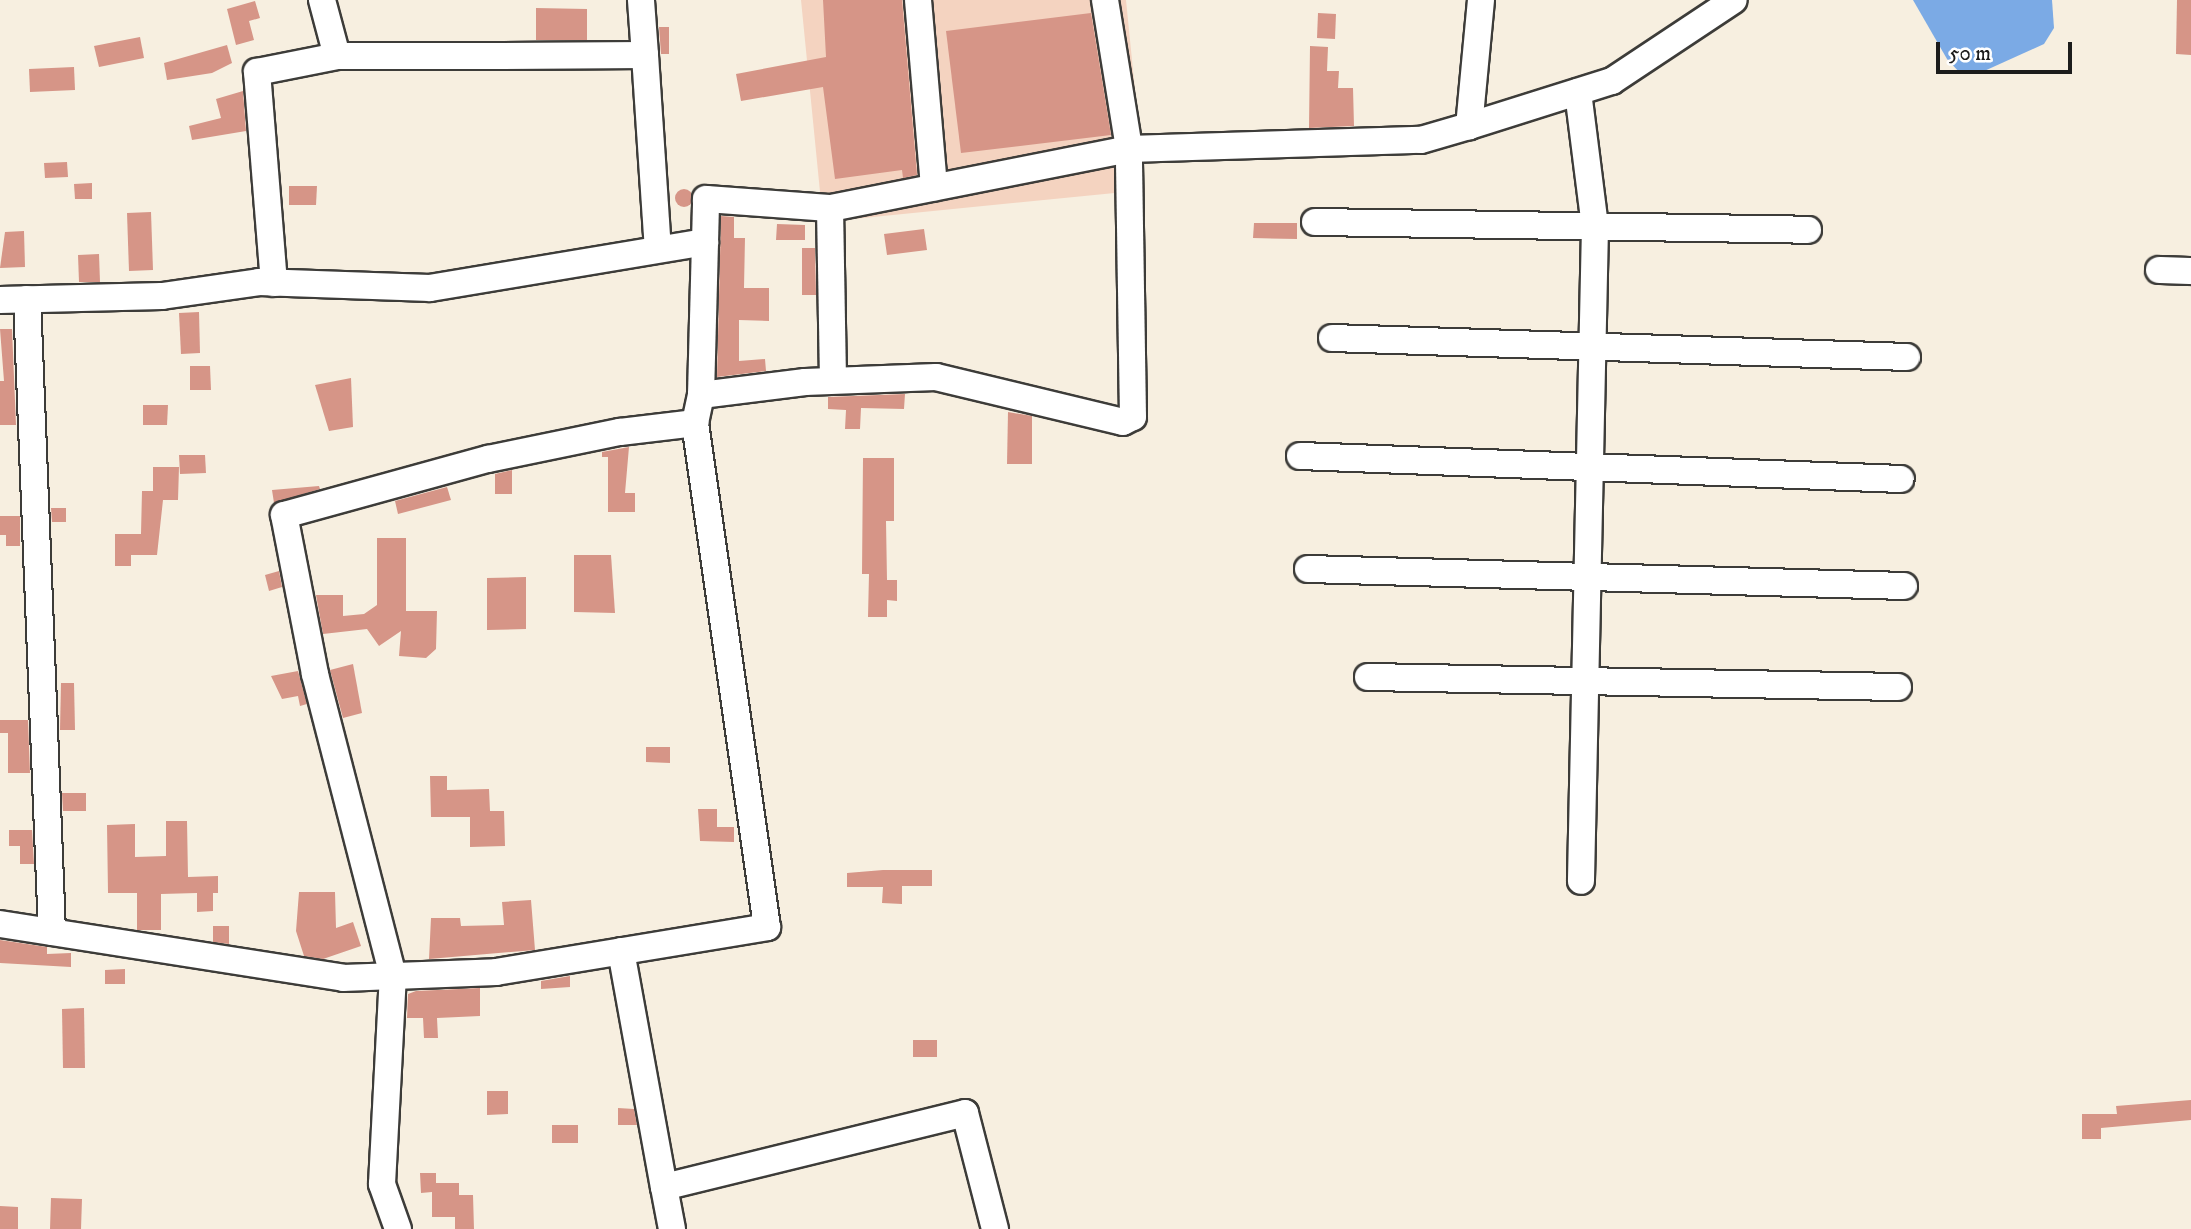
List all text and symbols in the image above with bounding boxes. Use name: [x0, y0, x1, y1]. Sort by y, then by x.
scale bar: [1939, 28, 2076, 72]
text: 50 m: [1949, 41, 1991, 67]

